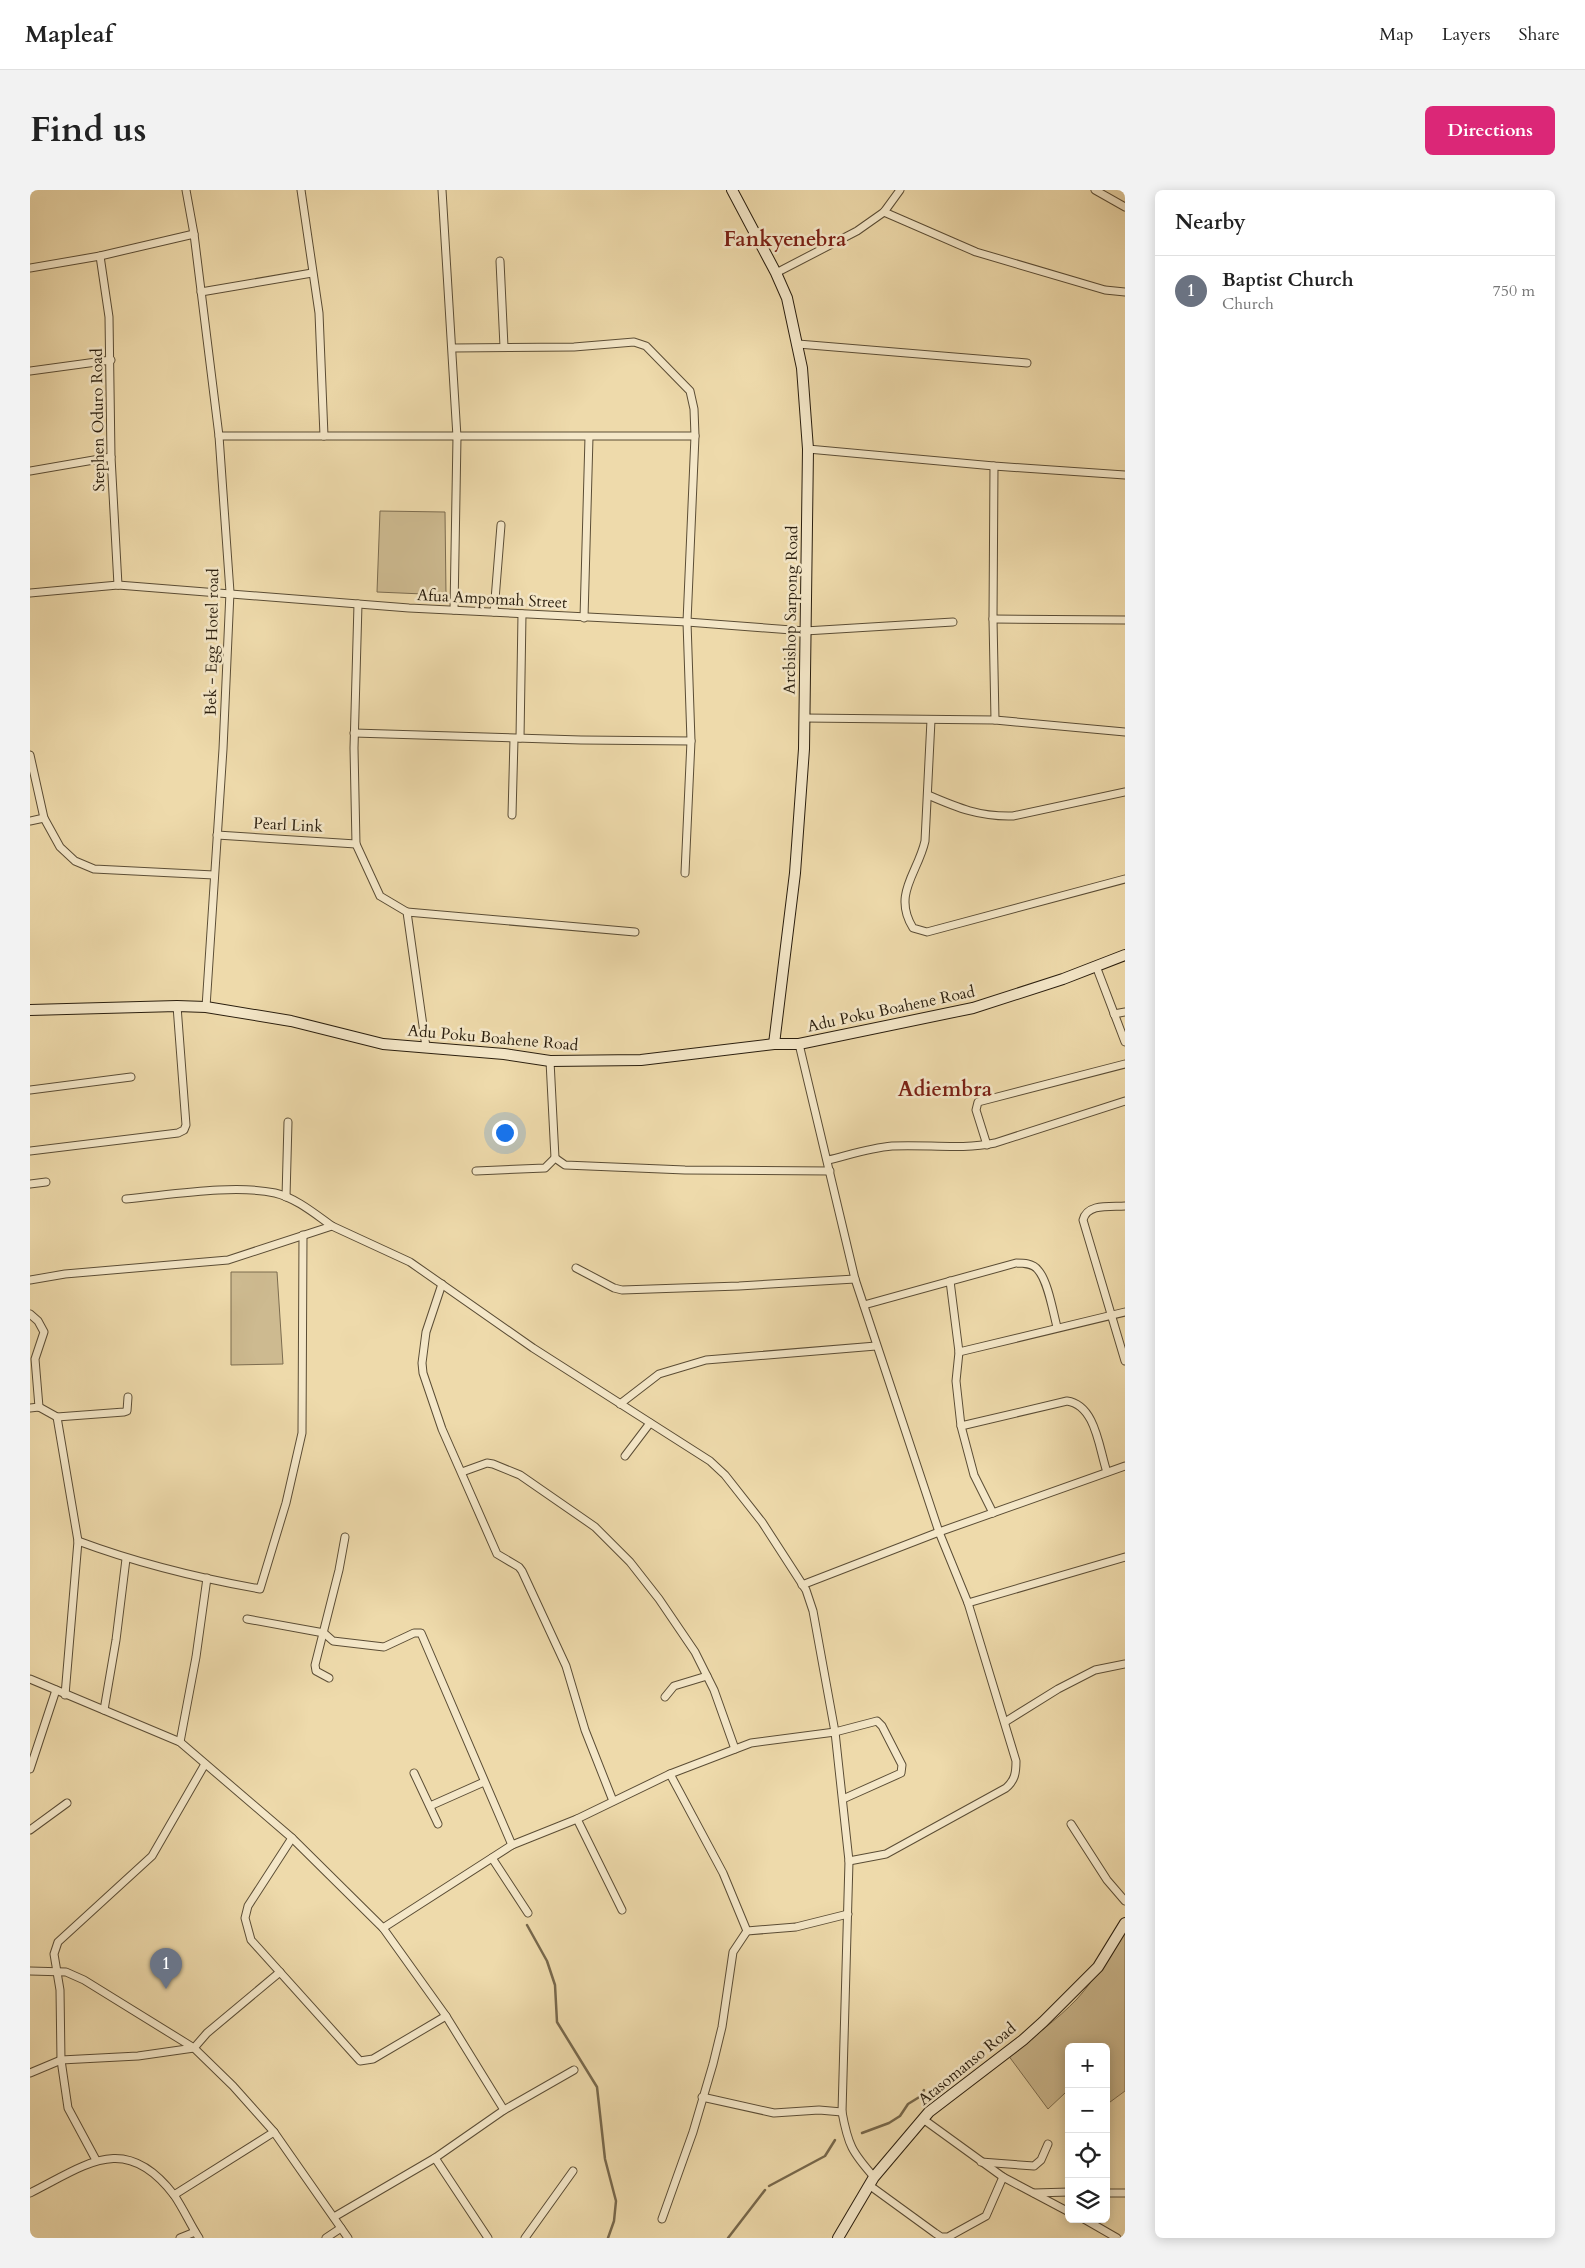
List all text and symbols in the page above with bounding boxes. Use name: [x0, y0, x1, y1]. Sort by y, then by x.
text: Mapleaf: [25, 18, 113, 51]
text: Map: [1379, 22, 1414, 47]
text: Layers: [1442, 22, 1491, 47]
text: Share: [1519, 22, 1560, 47]
text: Find us: [30, 106, 146, 154]
button: Directions: [1425, 106, 1555, 155]
text: Nearby: [1175, 208, 1246, 237]
district label: Fankyenebra: [724, 225, 847, 254]
text: Baptist Church: [1222, 267, 1354, 293]
text: 1: [1187, 280, 1195, 302]
text: 750 m: [1493, 280, 1535, 302]
text: Church: [1222, 293, 1274, 315]
street label: Stephen Oduro Road: [86, 348, 110, 492]
street label: Arcbishop Sarpong Road: [779, 525, 803, 695]
street label: Bek - Egg Hotel road: [200, 568, 224, 716]
street label: Afua Ampomah Street: [416, 584, 568, 614]
street label: Pearl Link: [253, 812, 324, 838]
street label: Adu Poku Boahene Road: [805, 980, 977, 1038]
street label: Adu Poku Boahene Road: [407, 1020, 580, 1056]
district label: Adiembra: [898, 1075, 993, 1104]
your location: [492, 1120, 518, 1146]
pin: 1: [150, 1948, 182, 1989]
street label: Atasomanso Road: [913, 2017, 1021, 2110]
map controls: [1065, 2043, 1110, 2223]
button: +: [1065, 2043, 1110, 2088]
button: −: [1065, 2088, 1110, 2133]
button: locate: [1065, 2133, 1110, 2178]
button: layers: [1065, 2178, 1110, 2223]

